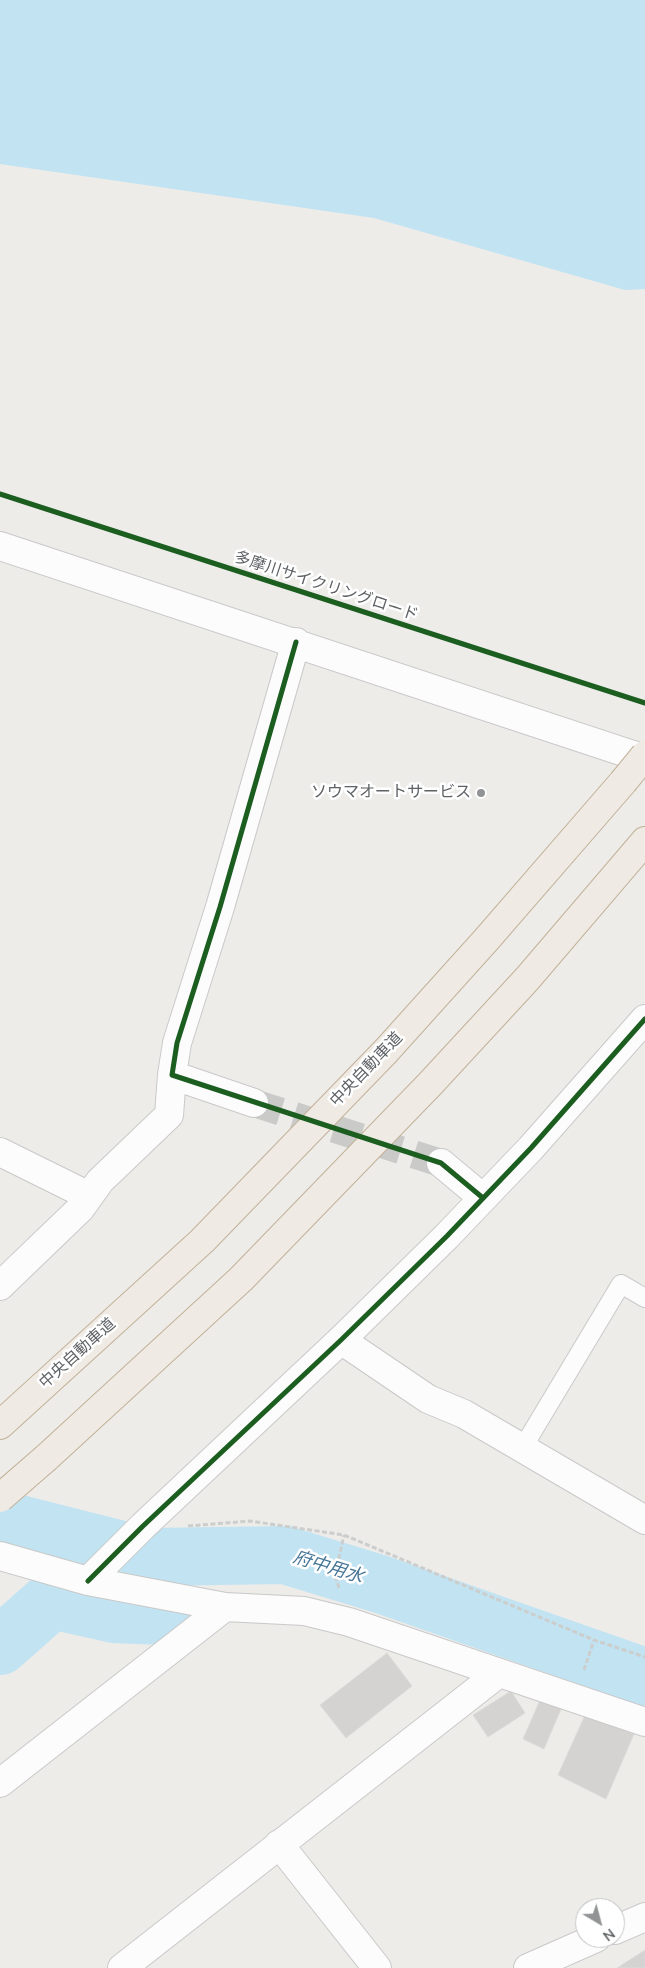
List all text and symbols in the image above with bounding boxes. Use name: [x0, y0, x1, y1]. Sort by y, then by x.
street label: 多摩川サイクリングロード: [232, 548, 420, 626]
place label: ソウマオートサービス: [311, 783, 471, 803]
marker: ソウマオートサービス: [475, 787, 487, 799]
street label: 中央自動車道: [327, 1029, 407, 1111]
street label: 中央自動車道: [36, 1315, 120, 1393]
water label: 府中用水: [290, 1547, 366, 1589]
north arrow: [575, 1898, 625, 1948]
text: N: [599, 1924, 619, 1945]

